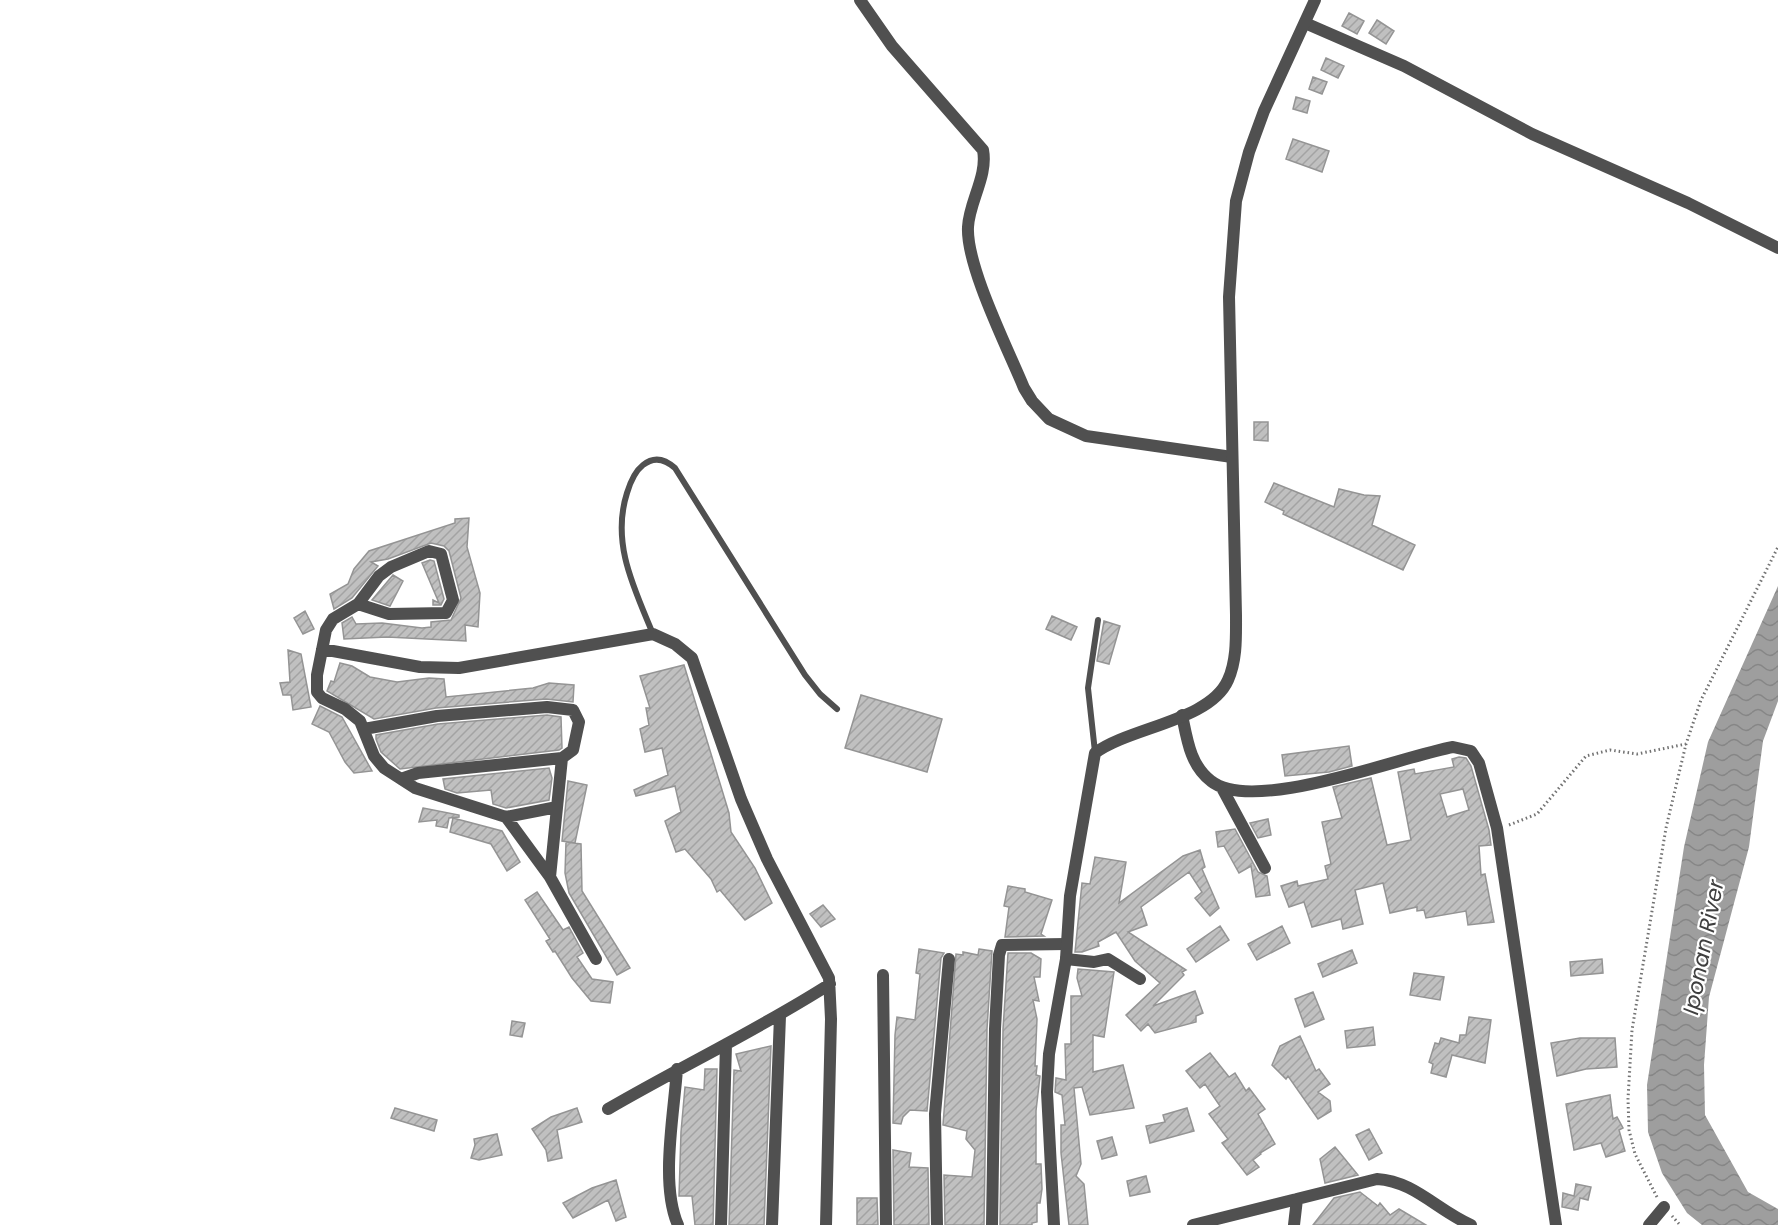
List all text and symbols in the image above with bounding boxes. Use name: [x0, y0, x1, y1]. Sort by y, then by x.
water label: Iponan River: [1675, 876, 1732, 1017]

